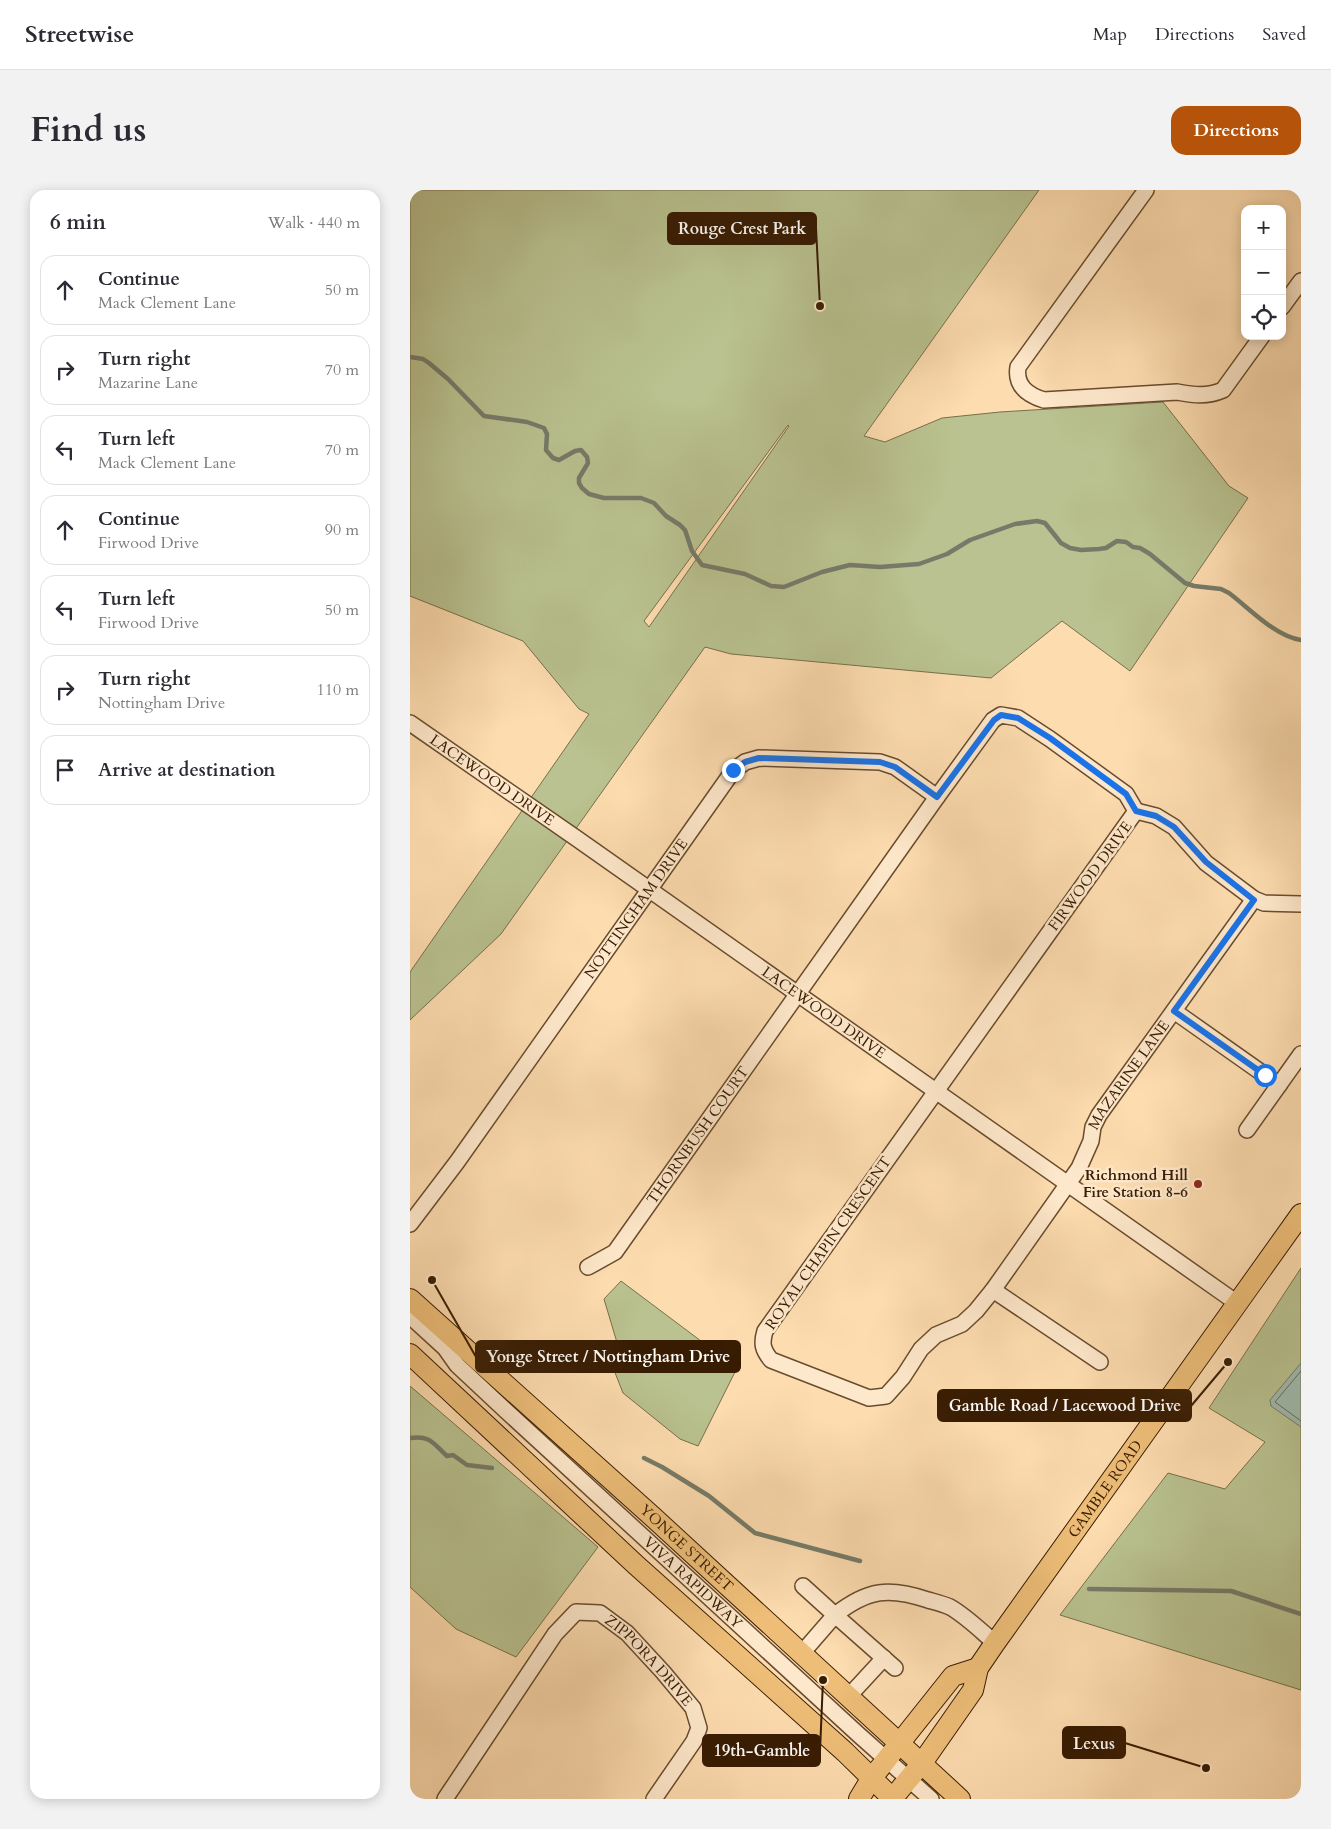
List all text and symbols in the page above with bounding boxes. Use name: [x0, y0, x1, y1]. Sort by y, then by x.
text: Streetwise: [25, 18, 134, 51]
text: Map: [1093, 22, 1127, 47]
text: Directions: [1155, 22, 1234, 47]
text: Saved: [1262, 22, 1306, 47]
text: Find us: [30, 106, 146, 154]
button: Directions: [1171, 106, 1301, 155]
map controls: [1241, 205, 1286, 340]
button: +: [1241, 205, 1286, 250]
text: 6 min: [50, 208, 106, 237]
text: Walk · 440 m: [268, 212, 360, 234]
callout: Rouge Crest Park: [668, 213, 816, 244]
text: Rouge Crest Park: [678, 218, 806, 240]
button: −: [1241, 250, 1286, 295]
text: Continue: [98, 266, 180, 292]
icon: ahead: [51, 276, 79, 304]
text: 50 m: [325, 279, 359, 301]
text: Mack Clement Lane: [98, 292, 236, 314]
button: locate: [1241, 295, 1286, 340]
text: Turn right: [98, 346, 190, 372]
icon: right: [51, 356, 79, 384]
text: 70 m: [325, 359, 359, 381]
text: Mazarine Lane: [98, 372, 198, 394]
text: Turn left: [98, 426, 175, 452]
icon: left: [51, 436, 79, 464]
text: 70 m: [325, 439, 359, 461]
text: Mack Clement Lane: [98, 452, 236, 474]
text: Continue: [98, 506, 180, 532]
icon: ahead: [51, 516, 79, 544]
text: 90 m: [325, 519, 359, 541]
text: Firwood Drive: [98, 532, 199, 554]
text: Turn left: [98, 586, 175, 612]
icon: left: [51, 596, 79, 624]
text: 50 m: [325, 599, 359, 621]
text: Firwood Drive: [98, 612, 199, 634]
text: Turn right: [98, 666, 190, 692]
icon: right: [51, 676, 79, 704]
text: 110 m: [317, 679, 359, 701]
text: Nottingham Drive: [98, 692, 225, 714]
street label: LACEWOOD DRIVE: [426, 730, 558, 830]
icon: arrive: [51, 756, 79, 784]
text: Arrive at destination: [98, 757, 275, 783]
route end: [722, 759, 745, 782]
street label: FIRWOOD DRIVE: [1043, 817, 1137, 935]
street label: NOTTINGHAM DRIVE: [580, 835, 692, 983]
street label: LACEWOOD DRIVE: [758, 962, 890, 1063]
street label: MAZARINE LANE: [1083, 1016, 1174, 1133]
street label: THORNBUSH COURT: [642, 1062, 753, 1208]
route start: [1254, 1064, 1277, 1087]
street label: ROYAL CHAPIN CRESCENT: [760, 1152, 896, 1334]
place label: Richmond Hill Fire Station 8-6: [1083, 1165, 1189, 1202]
marker: Richmond Hill Fire Station 8-6: [1192, 1178, 1204, 1190]
callout: Yonge Street / Nottingham Drive: [476, 1341, 740, 1372]
text: Yonge Street / Nottingham Drive: [486, 1346, 730, 1368]
callout: Gamble Road / Lacewood Drive: [938, 1390, 1191, 1421]
text: Gamble Road / Lacewood Drive: [949, 1395, 1181, 1417]
street label: GAMBLE ROAD: [1063, 1436, 1147, 1542]
street label: YONGE STREET: [635, 1500, 738, 1596]
street label: VIVA RAPIDWAY: [639, 1532, 747, 1633]
street label: ZIPPORA DRIVE: [601, 1610, 697, 1710]
callout: Lexus: [1063, 1727, 1125, 1758]
text: Lexus: [1073, 1733, 1115, 1755]
callout: 19th-Gamble: [703, 1735, 820, 1766]
text: 19th-Gamble: [714, 1740, 810, 1762]

